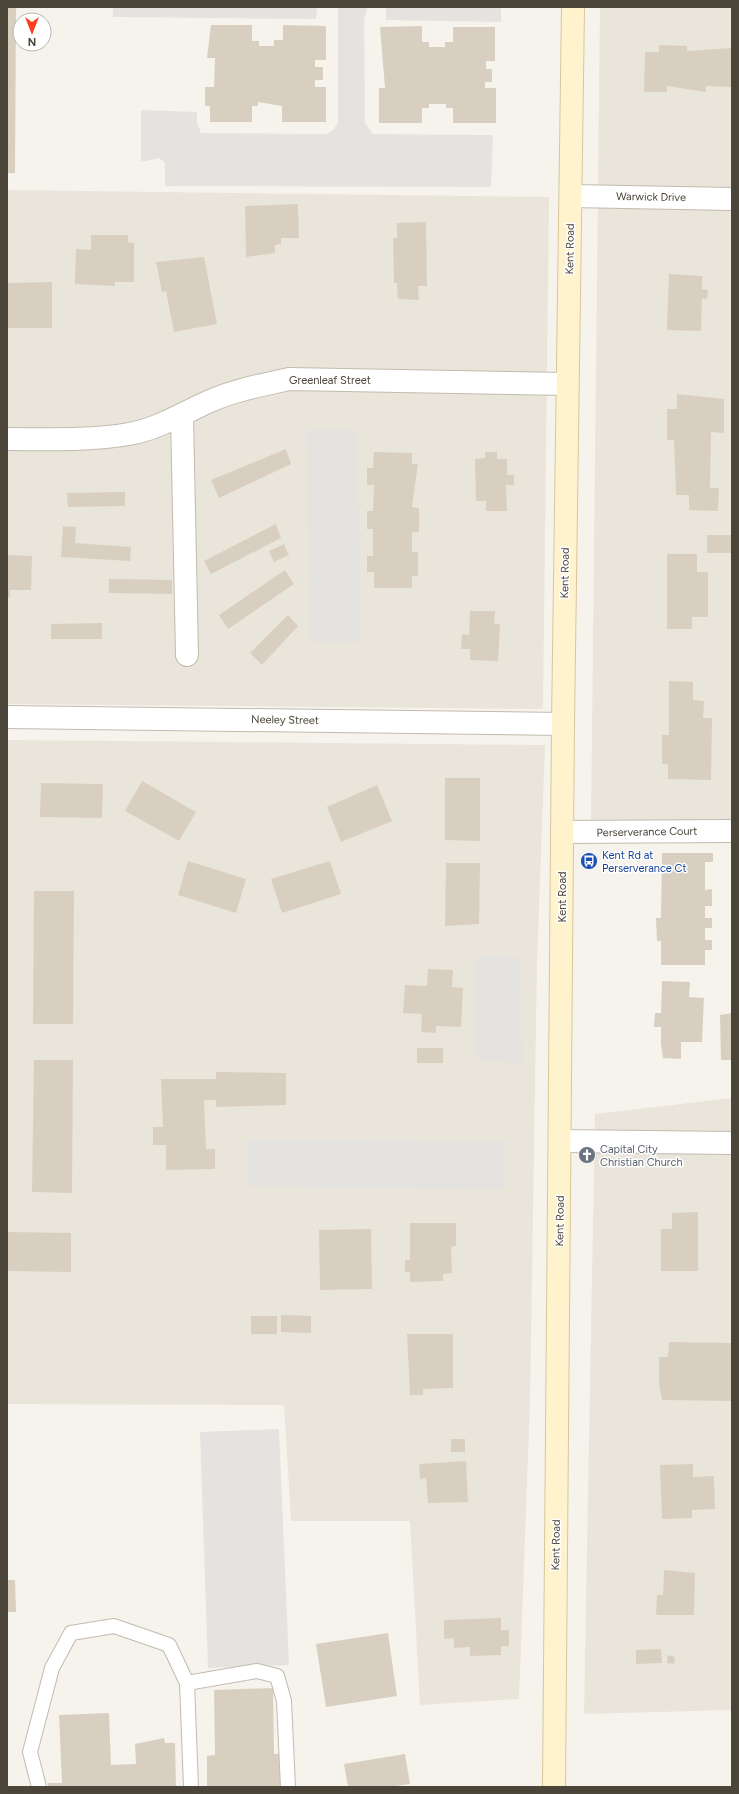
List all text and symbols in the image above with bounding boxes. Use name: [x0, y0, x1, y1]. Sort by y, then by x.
north arrow: [12, 12, 52, 52]
text: N: [28, 35, 36, 48]
street label: Warwick Drive: [616, 190, 686, 204]
street label: Kent Road: [563, 223, 577, 275]
street label: Greenleaf Street: [289, 374, 371, 387]
street label: Kent Road: [558, 547, 572, 599]
street label: Neeley Street: [251, 713, 319, 727]
street label: Perserverance Court: [596, 825, 698, 839]
place label: Kent Rd at Perserverance Ct: [602, 849, 687, 875]
bus stop icon: Kent Rd at Perserverance Ct: [579, 851, 599, 871]
street label: Kent Road: [556, 872, 569, 922]
place label: Capital City Christian Church: [600, 1143, 683, 1169]
church icon: Capital City Christian Church: [577, 1145, 597, 1165]
street label: Kent Road: [553, 1195, 567, 1247]
street label: Kent Road: [549, 1519, 563, 1571]

